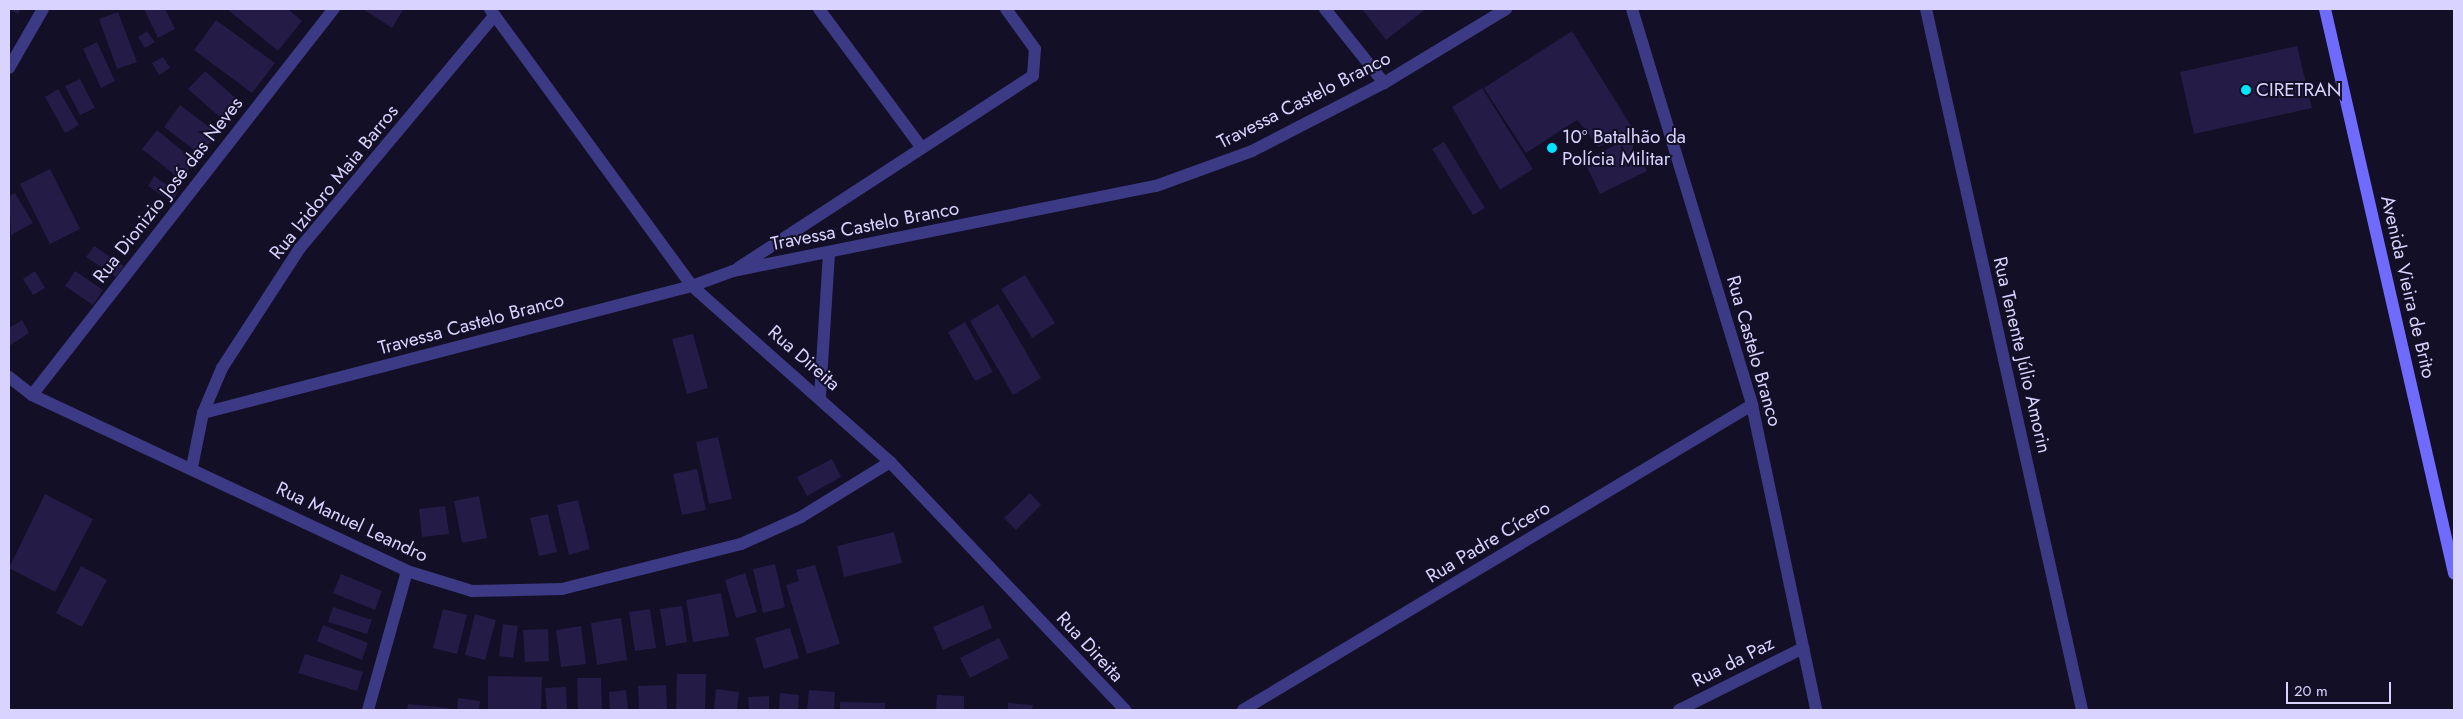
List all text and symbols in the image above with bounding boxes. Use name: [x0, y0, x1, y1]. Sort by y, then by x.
street label: Travessa Castelo Branco: [1214, 46, 1394, 154]
place label: CIRETRAN: [2256, 79, 2341, 101]
marker: CIRETRAN: [2240, 84, 2252, 96]
street label: Rua Dionizio José das Neves: [88, 93, 248, 287]
street label: Rua Izidoro Maia Barros: [265, 100, 403, 264]
place label: 10º Batalhão da Polícia Militar: [1562, 126, 1686, 170]
marker: 10º Batalhão da Polícia Militar: [1546, 142, 1558, 154]
street label: Avenida Vieira de Brito: [2376, 193, 2440, 381]
street label: Travessa Castelo Branco: [769, 197, 961, 255]
street label: Rua Tenente Júlio Amorin: [1988, 254, 2056, 456]
street label: Rua Castelo Branco: [1722, 273, 1786, 429]
street label: Travessa Castelo Branco: [376, 288, 566, 360]
street label: Rua Direita: [763, 321, 845, 395]
street label: Rua Manuel Leandro: [273, 477, 431, 567]
street label: Rua Padre Cícero: [1422, 496, 1554, 588]
street label: Rua Direita: [1052, 607, 1128, 687]
street label: Rua da Paz: [1688, 632, 1778, 692]
scale bar: [2288, 672, 2393, 704]
text: 20 m: [2294, 680, 2328, 702]

